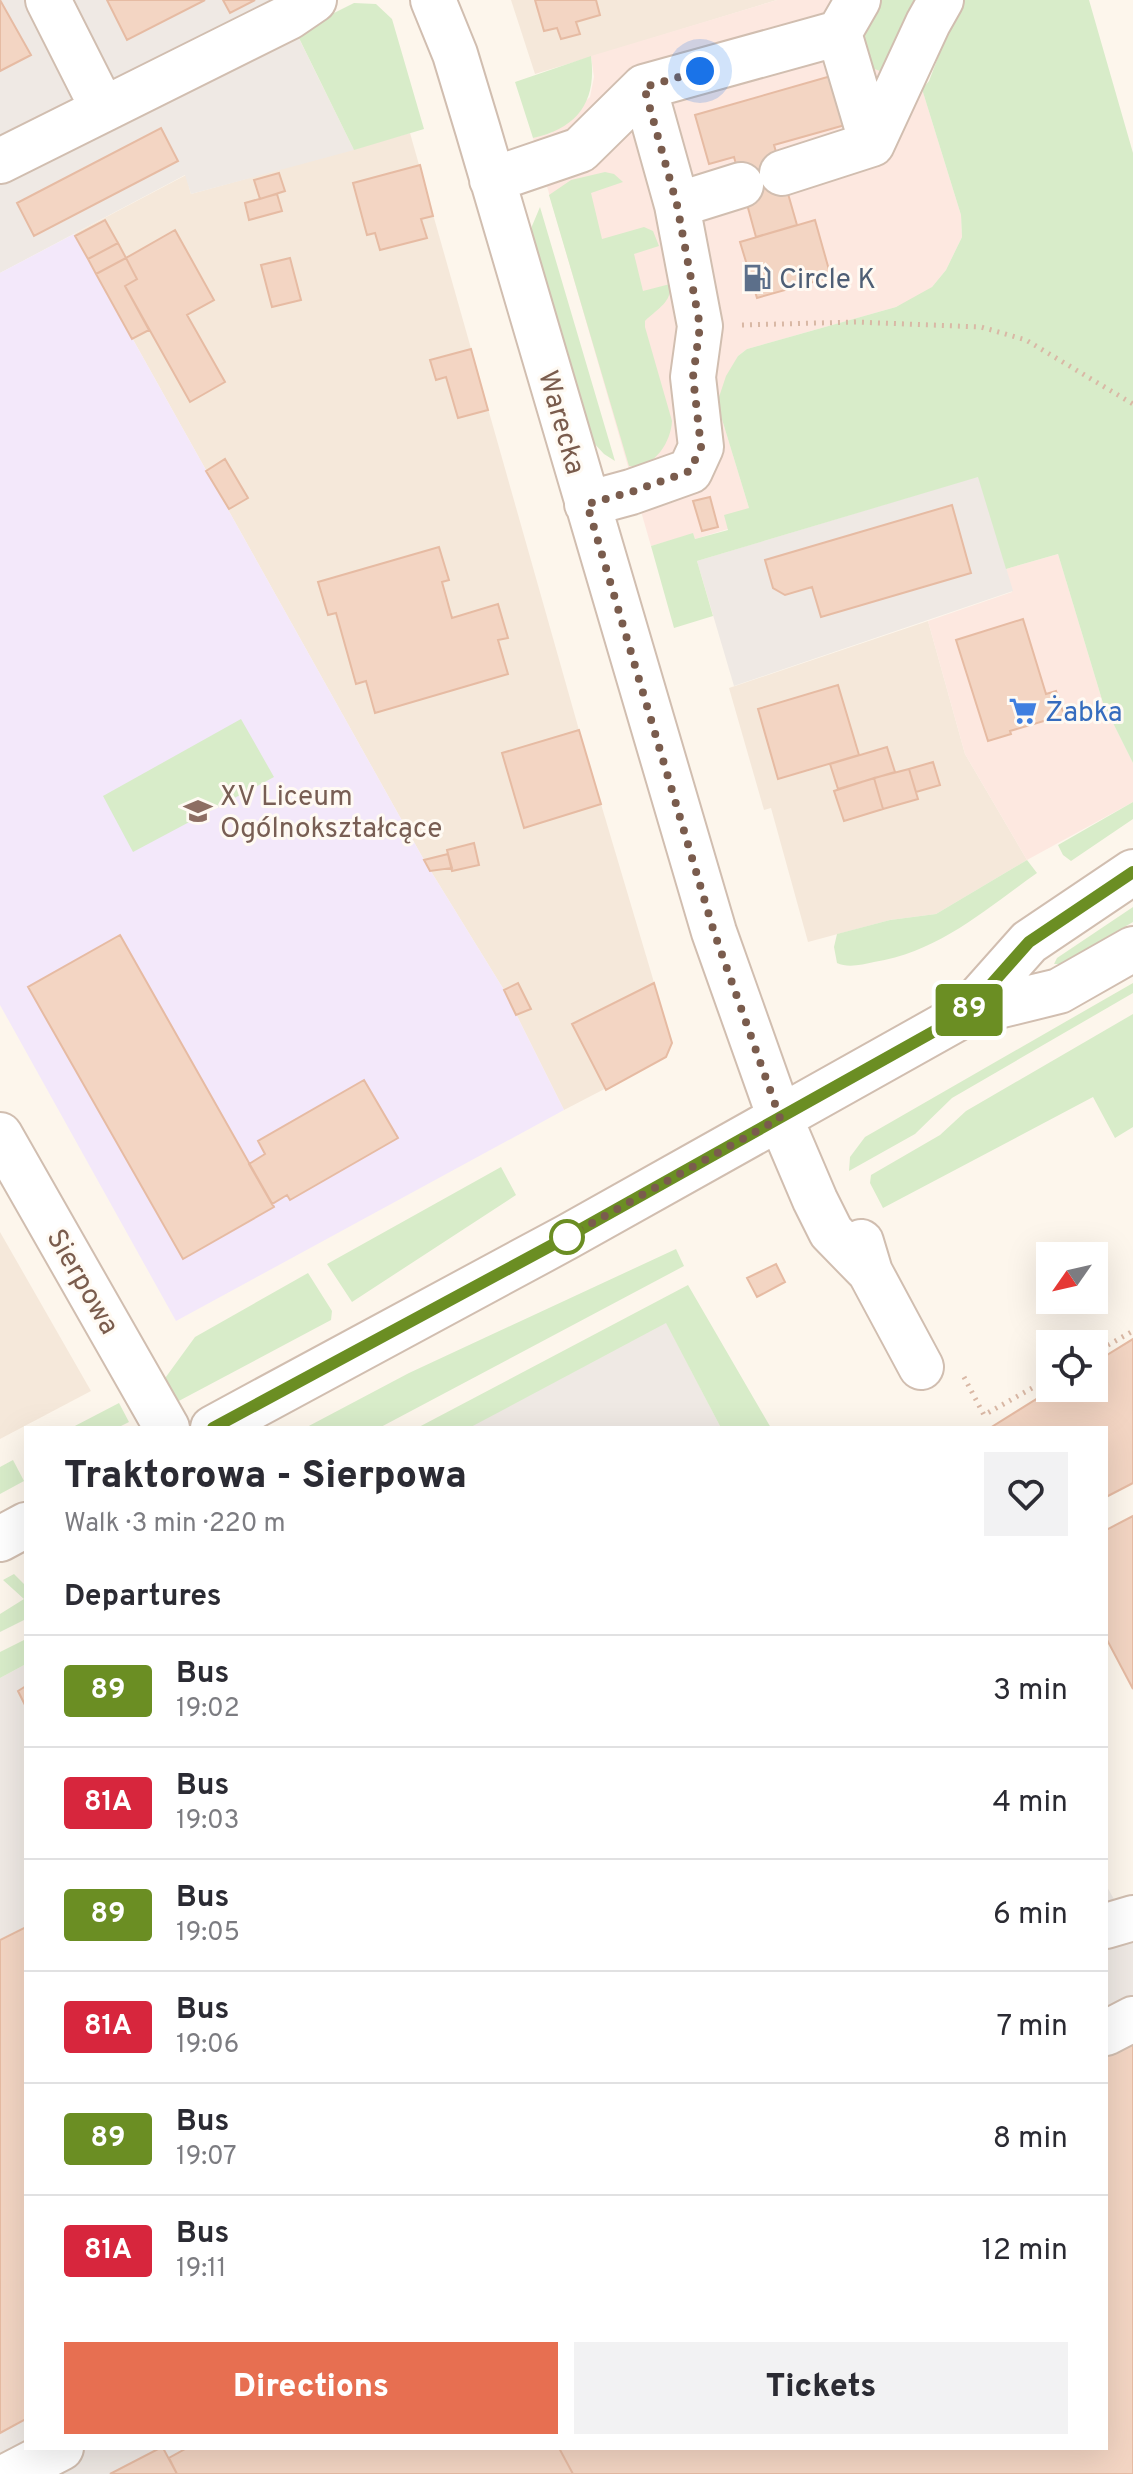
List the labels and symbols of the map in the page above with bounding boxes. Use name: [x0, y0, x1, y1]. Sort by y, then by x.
your location: [680, 51, 720, 91]
fuel station icon: Circle K: [742, 263, 772, 293]
place label: Circle K: [779, 263, 876, 299]
street label: Warecka: [528, 367, 592, 479]
place label: Żabka: [1045, 695, 1123, 732]
supermarket icon: Żabka: [1008, 696, 1038, 726]
place label: XV Liceum Ogólnokształcące: [220, 780, 442, 848]
school or university icon: XV Liceum Ogólnokształcące: [183, 796, 213, 826]
line badge: 89: [933, 984, 1005, 1036]
unlabelled marker: [550, 1220, 584, 1254]
street label: Sierpowa: [37, 1223, 126, 1342]
north arrow: [1036, 1242, 1108, 1314]

